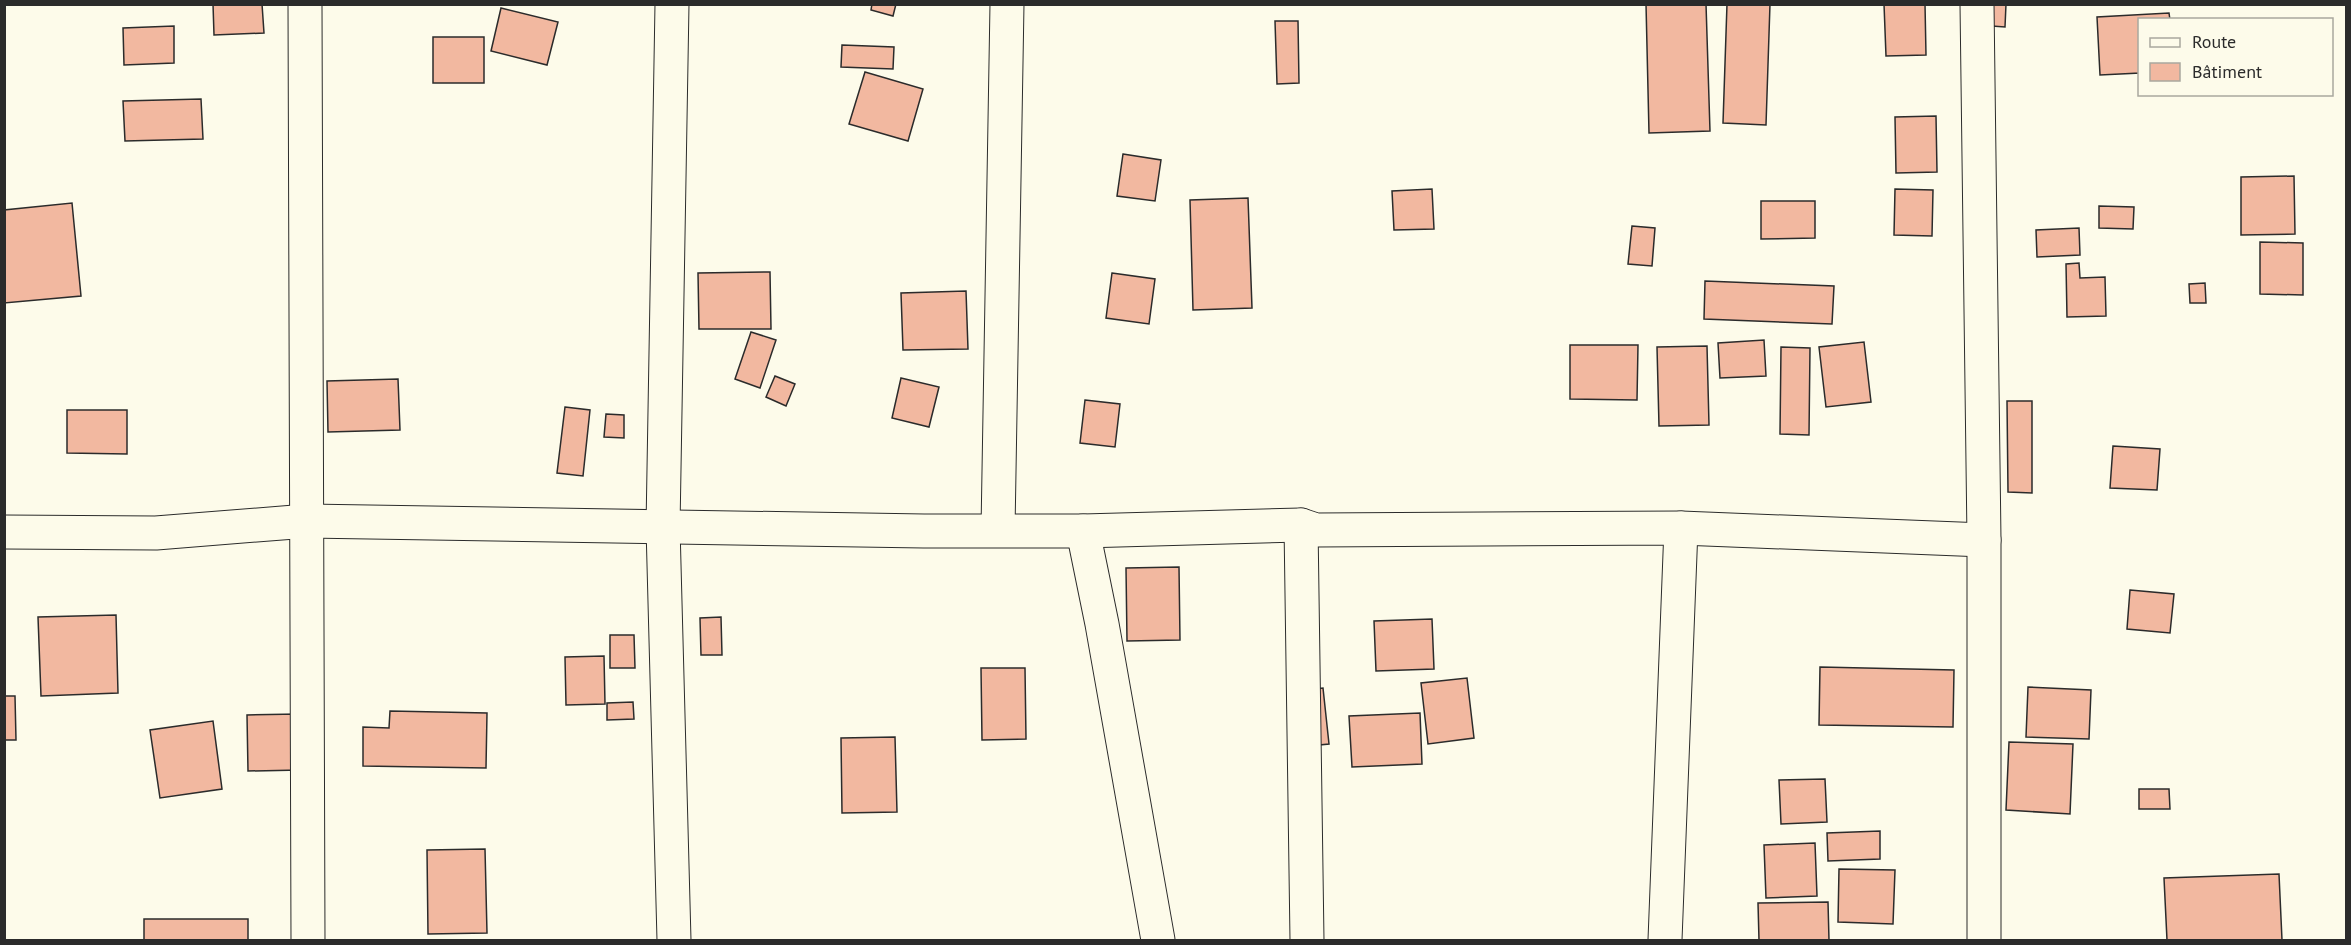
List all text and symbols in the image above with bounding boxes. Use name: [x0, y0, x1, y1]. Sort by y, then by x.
legend: [2138, 18, 2333, 96]
text: Route: [2192, 30, 2236, 53]
text: Bâtiment: [2192, 60, 2262, 83]

